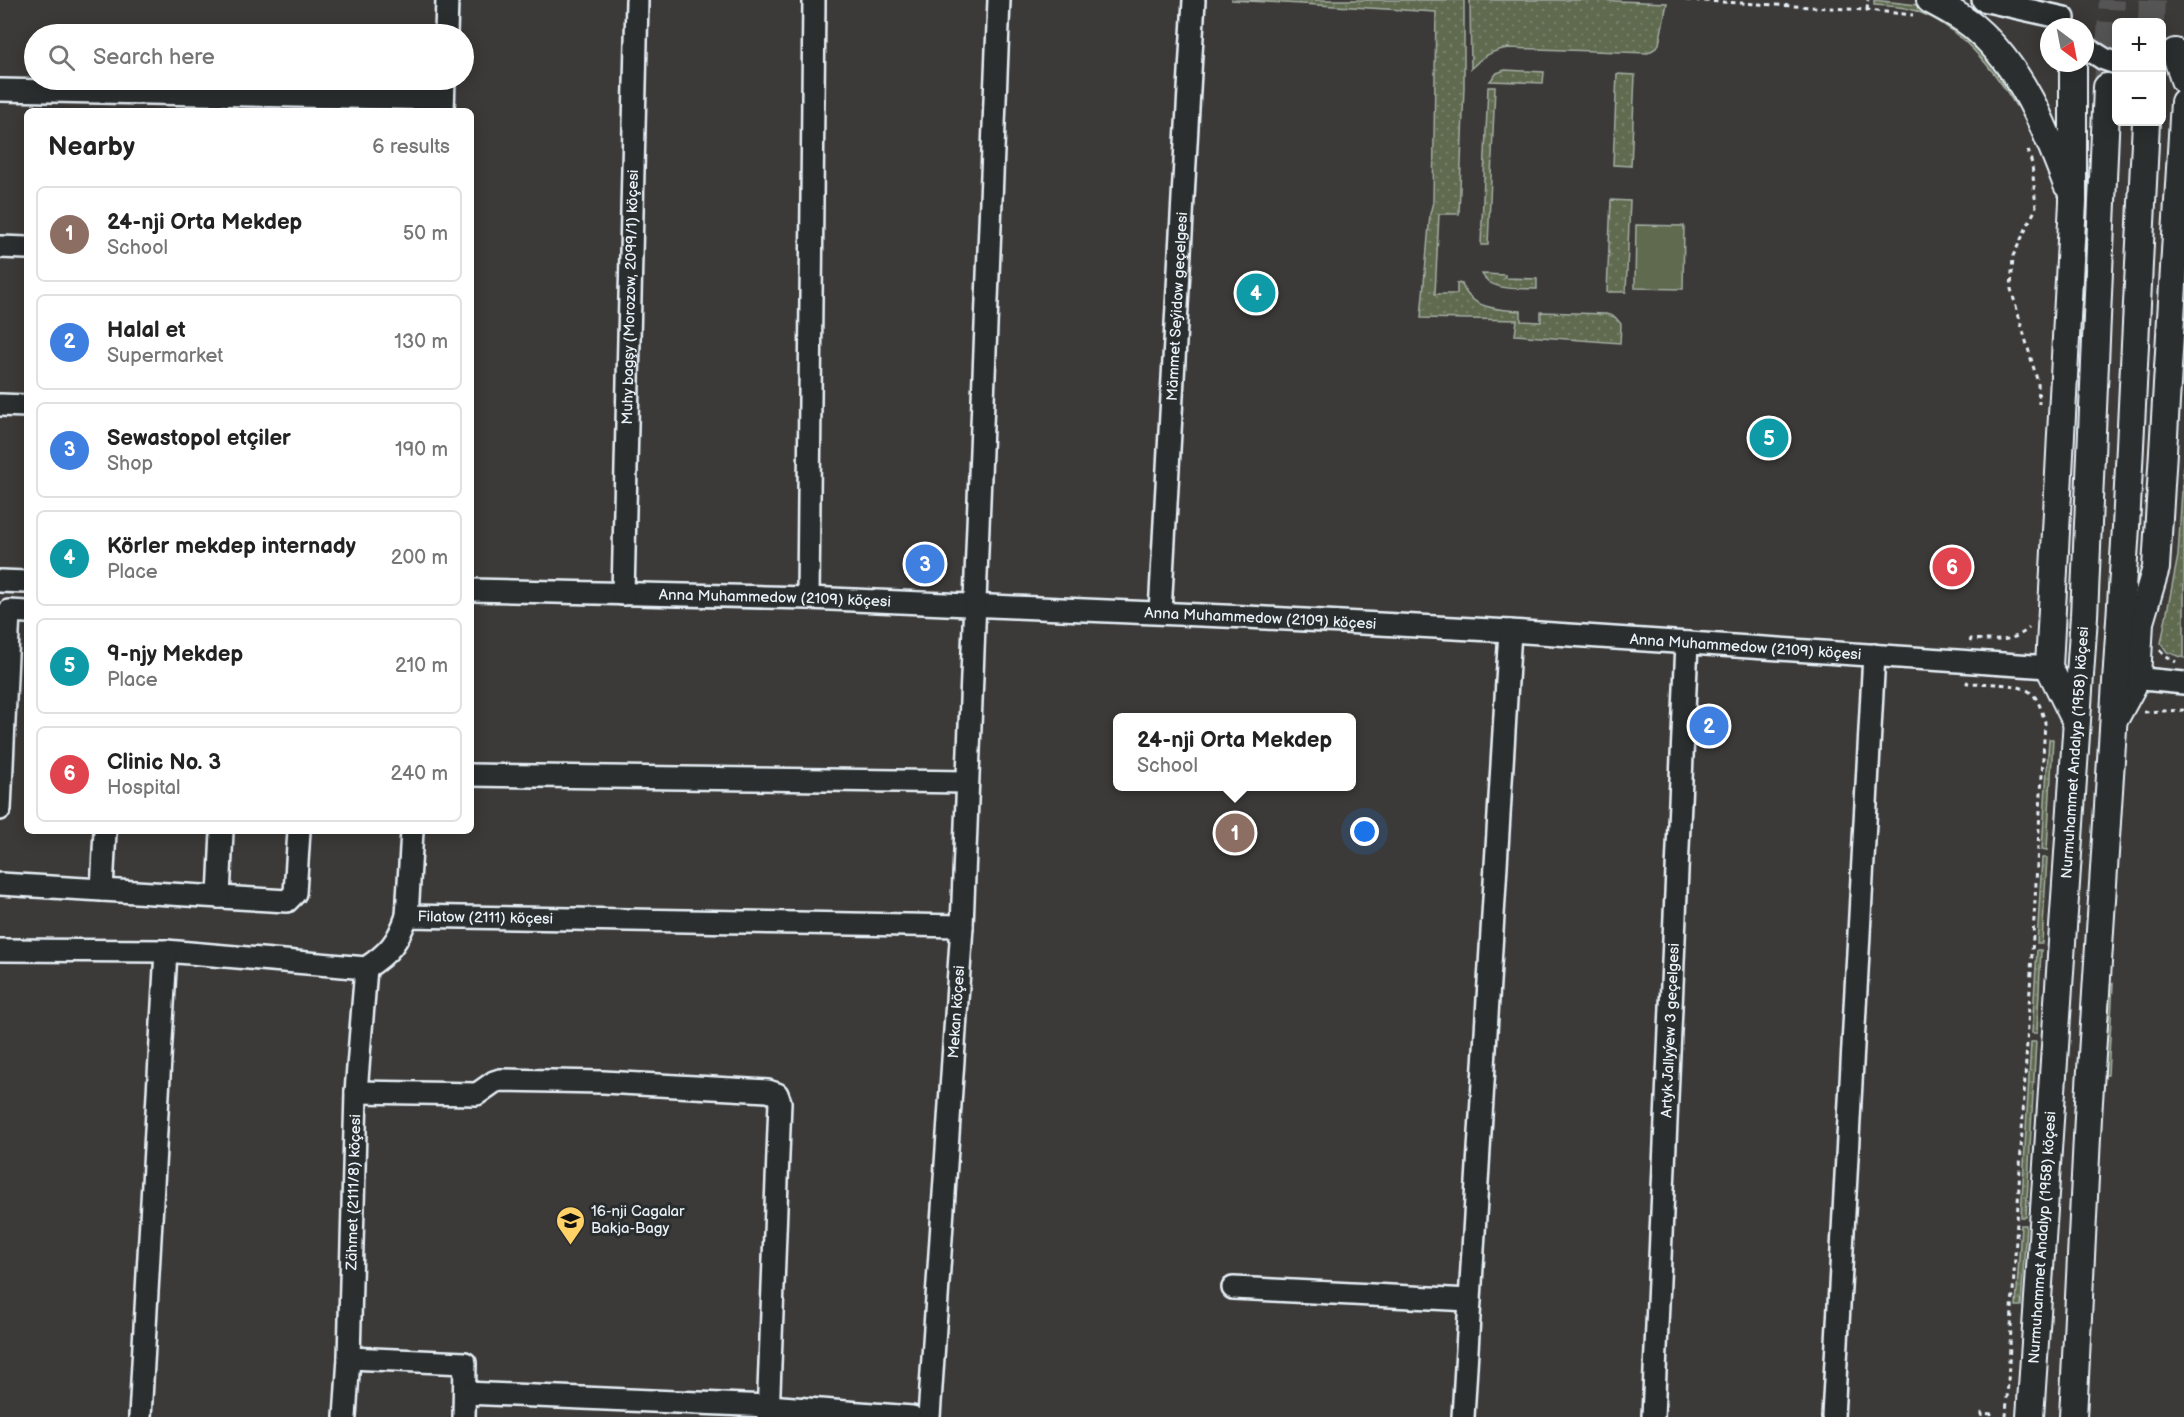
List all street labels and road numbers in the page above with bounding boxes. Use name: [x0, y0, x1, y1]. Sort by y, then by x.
street label: Muhy bagşy (Morozow, 2099/1) köçesi: [617, 169, 643, 425]
street label: Mämmet Seýidow geçelgesi: [1162, 212, 1192, 401]
street label: Anna Muhammedow (2109) köçesi: [659, 585, 891, 611]
street label: Anna Muhammedow (2109) köçesi: [1144, 603, 1377, 633]
street label: Nurmuhammet Andalyp (1958) köçesi: [2057, 626, 2093, 879]
street label: Anna Muhammedow (2109) köçesi: [1629, 630, 1862, 664]
street label: Filatow (2111) köçesi: [418, 907, 553, 928]
street label: Artyk Jallyýew 3 geçelgesi: [1657, 943, 1683, 1118]
street label: Mekan köçesi: [944, 965, 969, 1059]
street label: Nurmuhammet Andalyp (1958) köçesi: [2024, 1111, 2060, 1364]
street label: Zähmet (2111/8) köçesi: [342, 1114, 365, 1271]

